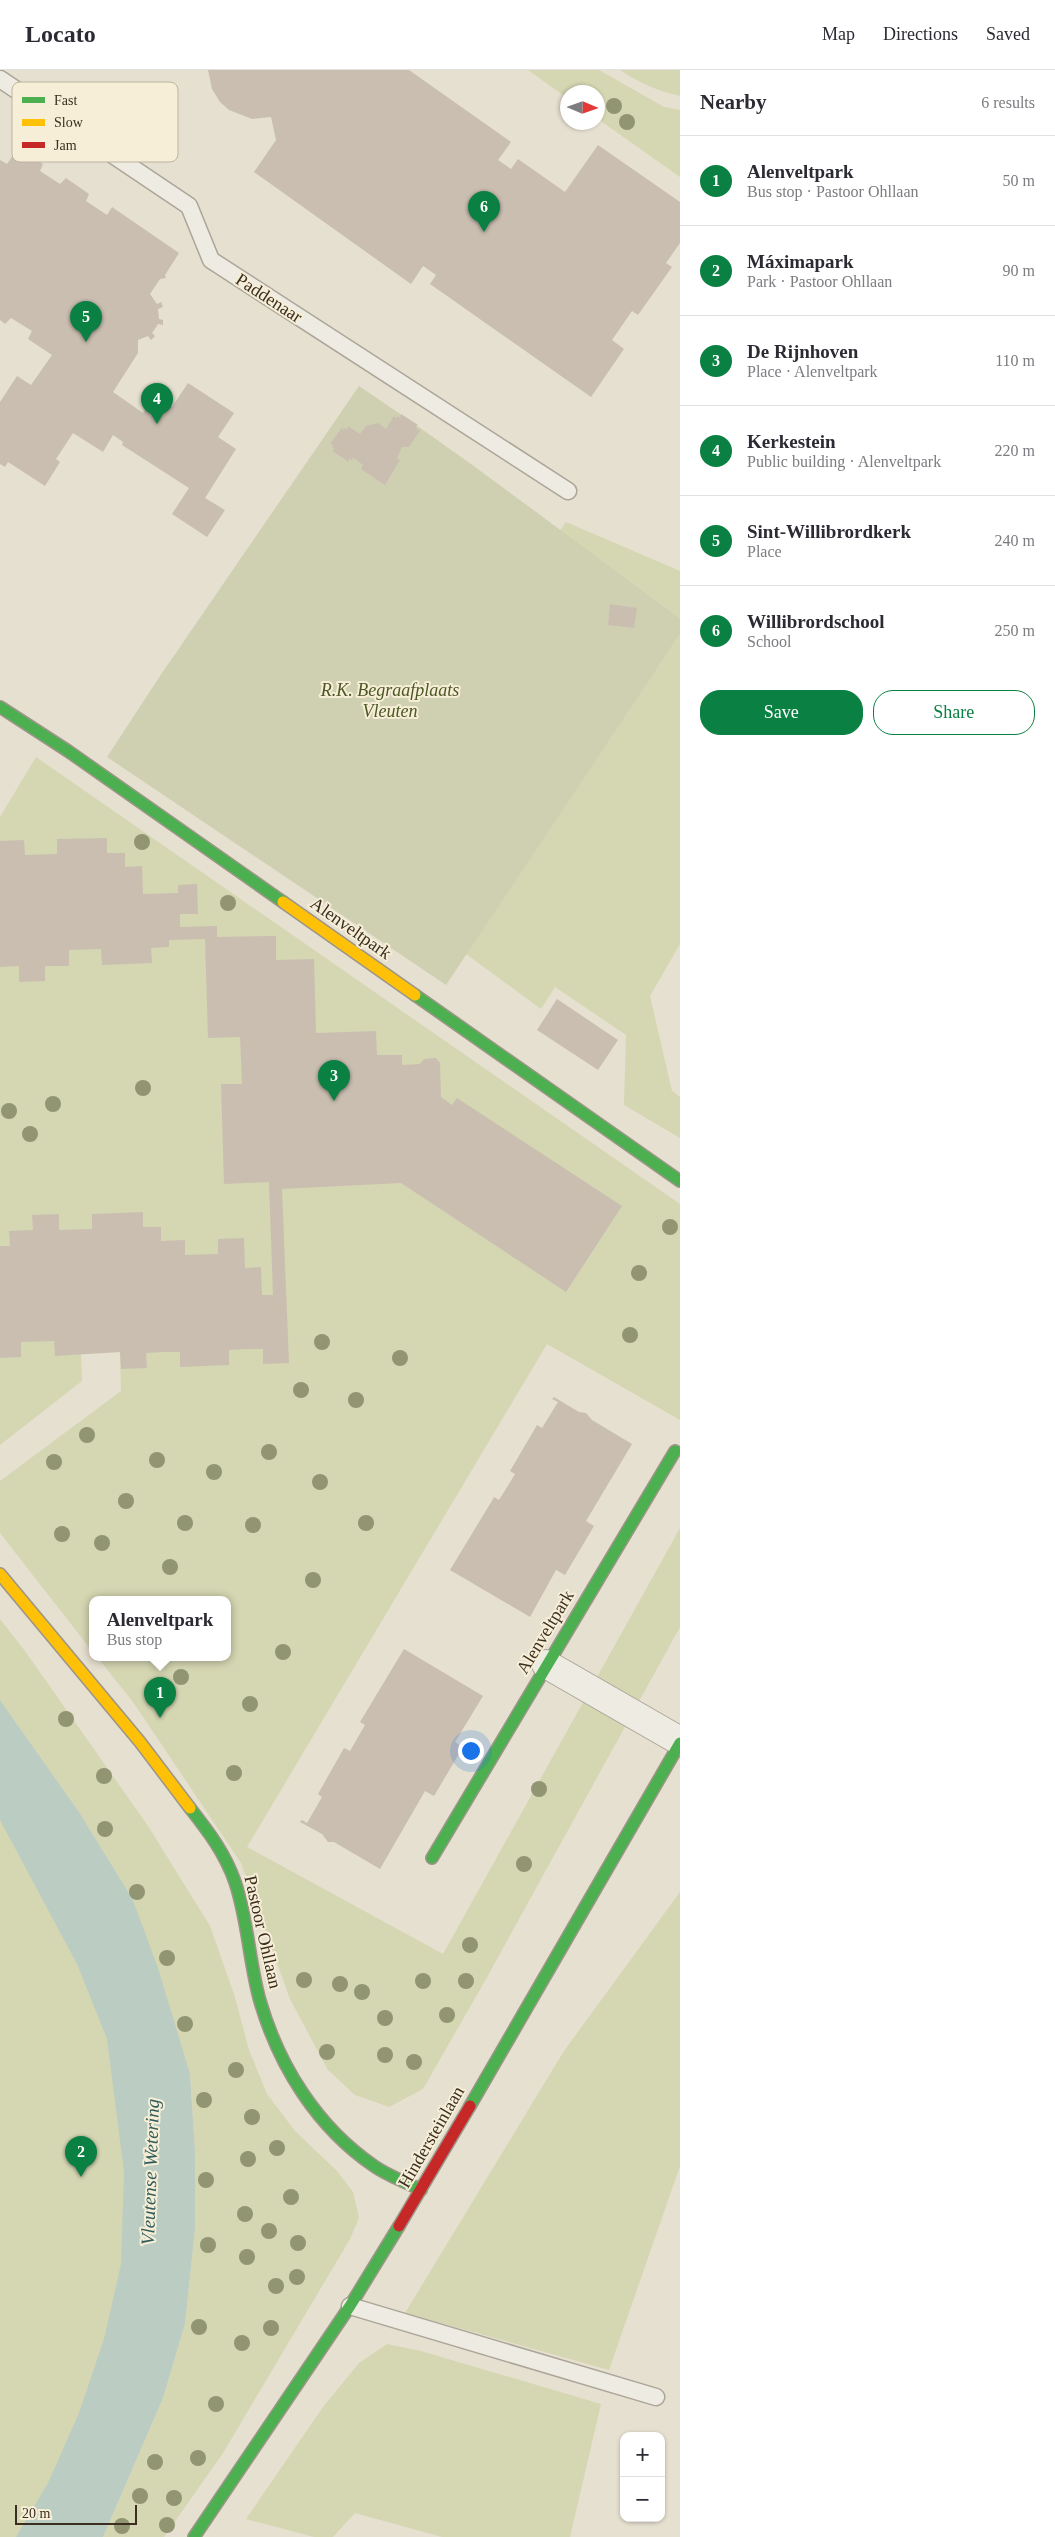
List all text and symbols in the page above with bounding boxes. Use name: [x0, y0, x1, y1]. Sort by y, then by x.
text: Locato: [25, 21, 96, 47]
text: Map: [822, 24, 855, 44]
text: Directions: [883, 24, 958, 44]
text: Saved: [986, 24, 1030, 44]
legend: [12, 82, 178, 162]
north arrow: [560, 85, 605, 130]
text: Nearby: [700, 90, 767, 114]
text: Fast: [54, 93, 77, 108]
text: 6 results: [981, 94, 1035, 111]
text: Slow: [54, 115, 84, 130]
text: Jam: [54, 138, 77, 153]
text: Alenveltpark: [747, 161, 854, 182]
text: 1: [712, 172, 720, 189]
text: 50 m: [1003, 172, 1035, 189]
text: Bus stop · Pastoor Ohllaan: [747, 183, 919, 200]
pin: 6: [468, 191, 500, 232]
text: Máximapark: [747, 251, 854, 272]
text: 2: [712, 262, 720, 279]
text: 90 m: [1003, 262, 1035, 279]
street label: Paddenaar: [232, 269, 306, 327]
text: Park · Pastoor Ohllaan: [747, 273, 892, 290]
pin: 5: [70, 301, 102, 342]
text: De Rijnhoven: [747, 341, 858, 362]
text: 3: [712, 352, 720, 369]
text: 110 m: [995, 352, 1035, 369]
text: Place · Alenveltpark: [747, 363, 878, 380]
pin: 4: [141, 383, 173, 424]
text: Kerkestein: [747, 431, 836, 452]
text: 4: [712, 442, 720, 459]
text: 220 m: [995, 442, 1035, 459]
text: Public building · Alenveltpark: [747, 453, 941, 470]
text: Sint-Willibrordkerk: [747, 521, 911, 542]
text: 5: [712, 532, 720, 549]
text: 240 m: [995, 532, 1035, 549]
text: Place: [747, 543, 782, 560]
text: Willibrordschool: [747, 611, 885, 632]
text: 6: [712, 622, 720, 639]
text: 250 m: [995, 622, 1035, 639]
text: School: [747, 633, 791, 650]
park label: R.K. Begraafplaats Vleuten: [320, 680, 459, 721]
button: Save: [700, 690, 863, 735]
button: Share: [873, 690, 1035, 735]
street label: Alenveltpark: [307, 893, 395, 963]
pin: 3: [318, 1060, 350, 1101]
street label: Alenveltpark: [512, 1587, 578, 1677]
popup: [89, 1596, 231, 1661]
text: Alenveltpark: [107, 1609, 213, 1630]
text: Bus stop: [107, 1631, 162, 1648]
pin: 1: [144, 1677, 176, 1718]
your location: [458, 1738, 484, 1764]
street label: Pastoor Ohllaan: [240, 1873, 286, 1991]
street label: Hindersteinlaan: [394, 2083, 468, 2191]
water label: Vleutense Wetering: [137, 2098, 163, 2246]
pin: 2: [65, 2136, 97, 2177]
map controls: [620, 2432, 665, 2522]
button: +: [620, 2432, 665, 2477]
button: −: [620, 2477, 665, 2522]
scale bar: [15, 2502, 138, 2525]
text: 20 m: [22, 2506, 50, 2521]

